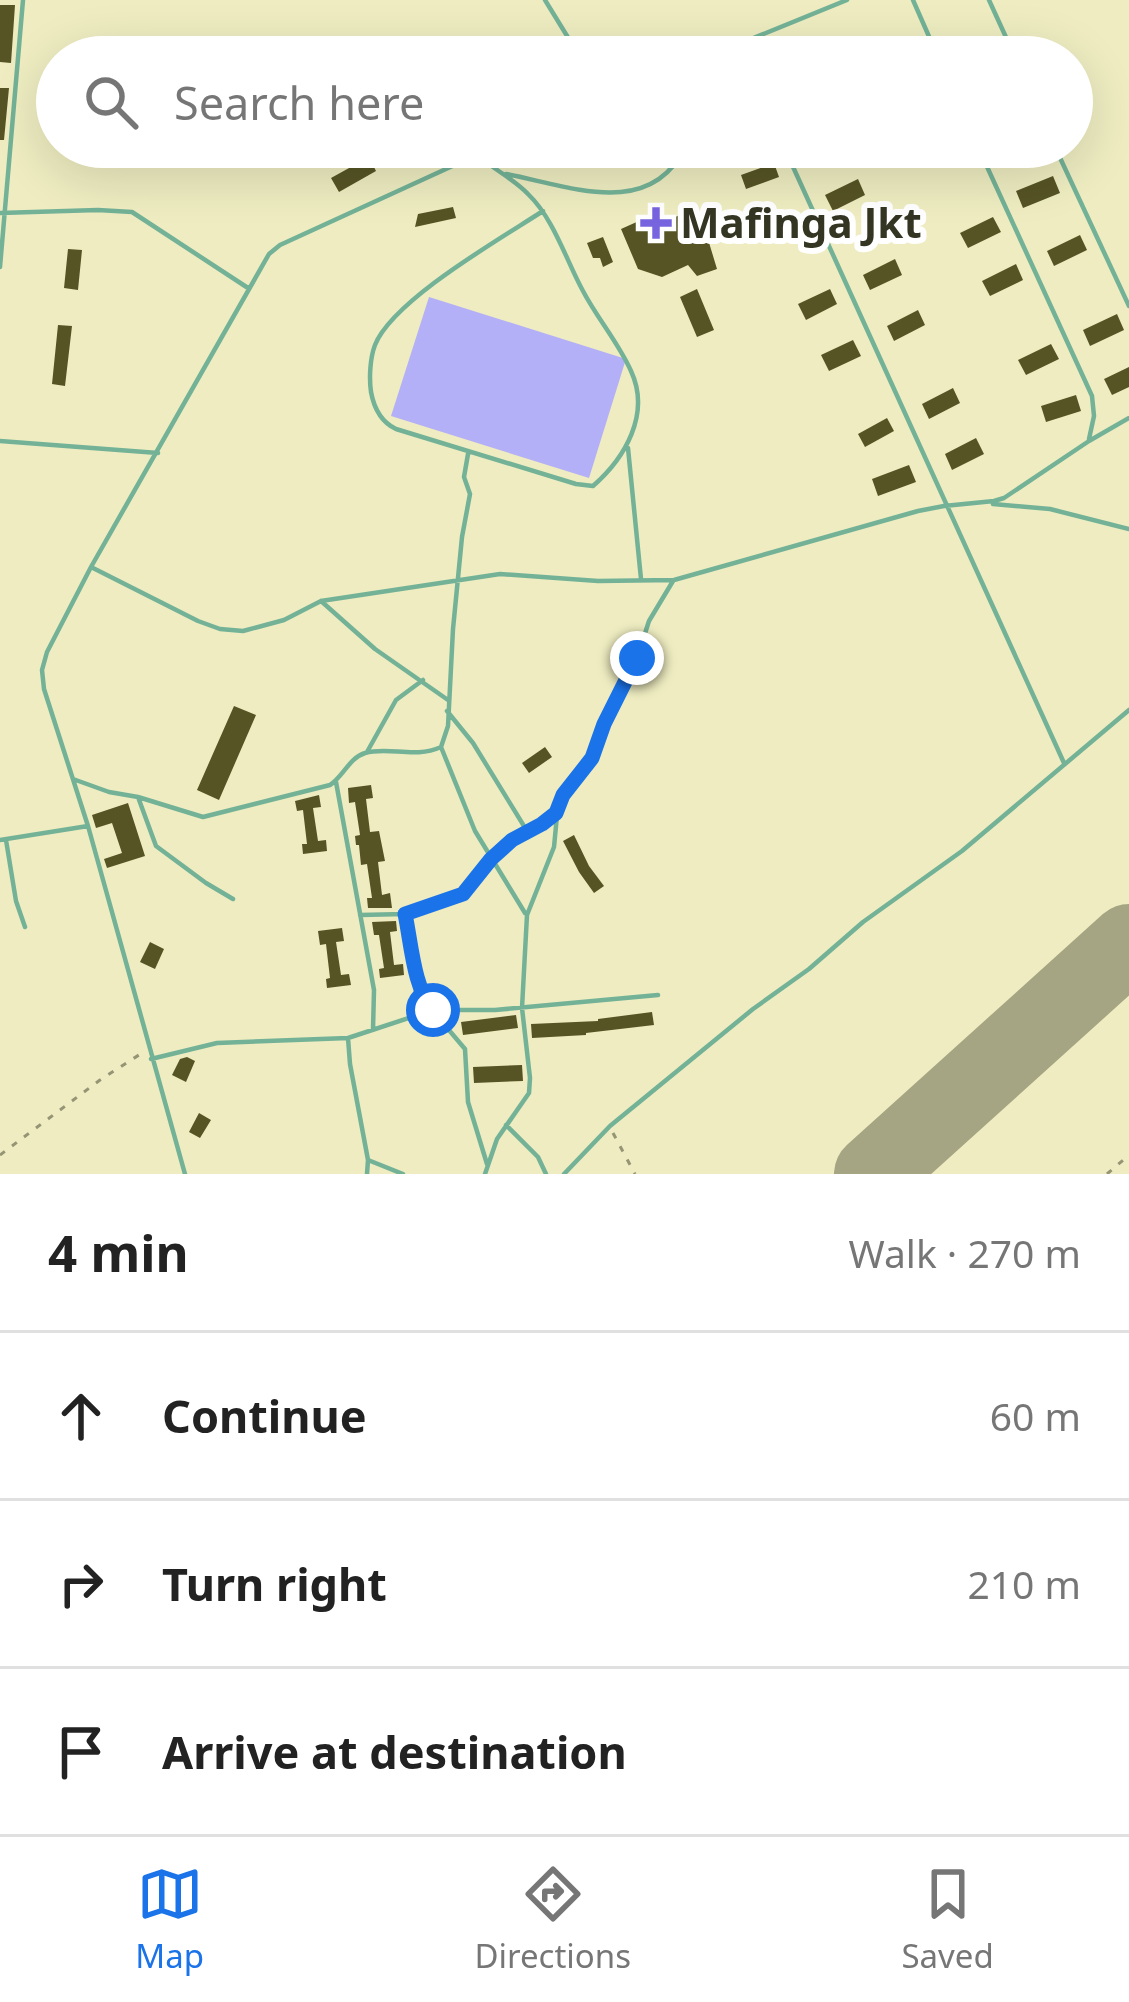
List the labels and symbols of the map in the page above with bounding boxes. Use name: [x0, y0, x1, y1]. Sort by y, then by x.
place label: Mafinga Jkt: [680, 193, 922, 250]
marker: Mafinga Jkt: [643, 210, 669, 236]
route end: [610, 631, 664, 685]
route start: [406, 983, 460, 1037]

